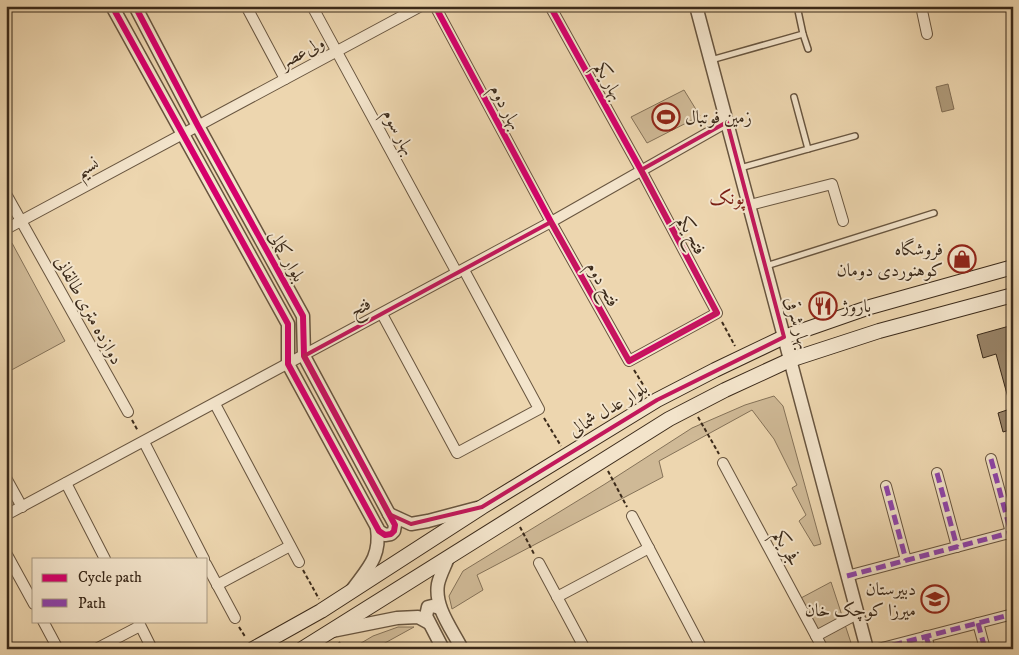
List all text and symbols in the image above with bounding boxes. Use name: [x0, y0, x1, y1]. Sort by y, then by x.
street label: ولی‌عصر: [274, 32, 329, 75]
street label: بهار یکم: [584, 58, 628, 107]
street label: بهار دوم: [481, 81, 526, 136]
sports icon: زمین فوتبال: [651, 102, 681, 132]
street label: بهار سوم: [373, 106, 419, 161]
place label: زمین فوتبال: [685, 107, 752, 129]
street label: نسیم: [72, 153, 106, 188]
district label: پونک: [709, 187, 746, 211]
street label: فتح یکم: [667, 212, 710, 261]
street label: بلوار کمالی: [263, 227, 309, 286]
place label: فروشگاه کوهنوردی دومان: [837, 237, 943, 282]
shop icon: فروشگاه کوهنوردی دومان: [947, 244, 977, 274]
street label: دوازده متری طالقانی: [49, 252, 127, 369]
street label: فتح دوم: [577, 258, 624, 313]
restaurant icon: باروژ: [808, 291, 838, 321]
street label: فتح: [346, 293, 377, 326]
street label: بهار شرقی: [779, 294, 815, 352]
place label: باروژ: [840, 296, 871, 318]
street label: بلوار عدل شمالی: [565, 378, 652, 442]
street label: فجر یکم: [763, 527, 805, 573]
legend: [32, 558, 208, 622]
text: Cycle path: [78, 568, 142, 587]
place label: دبیرستان میرزا کوچک خان: [805, 579, 916, 622]
school or university icon: دبیرستان میرزا کوچک خان: [920, 584, 950, 614]
text: Path: [78, 594, 106, 613]

